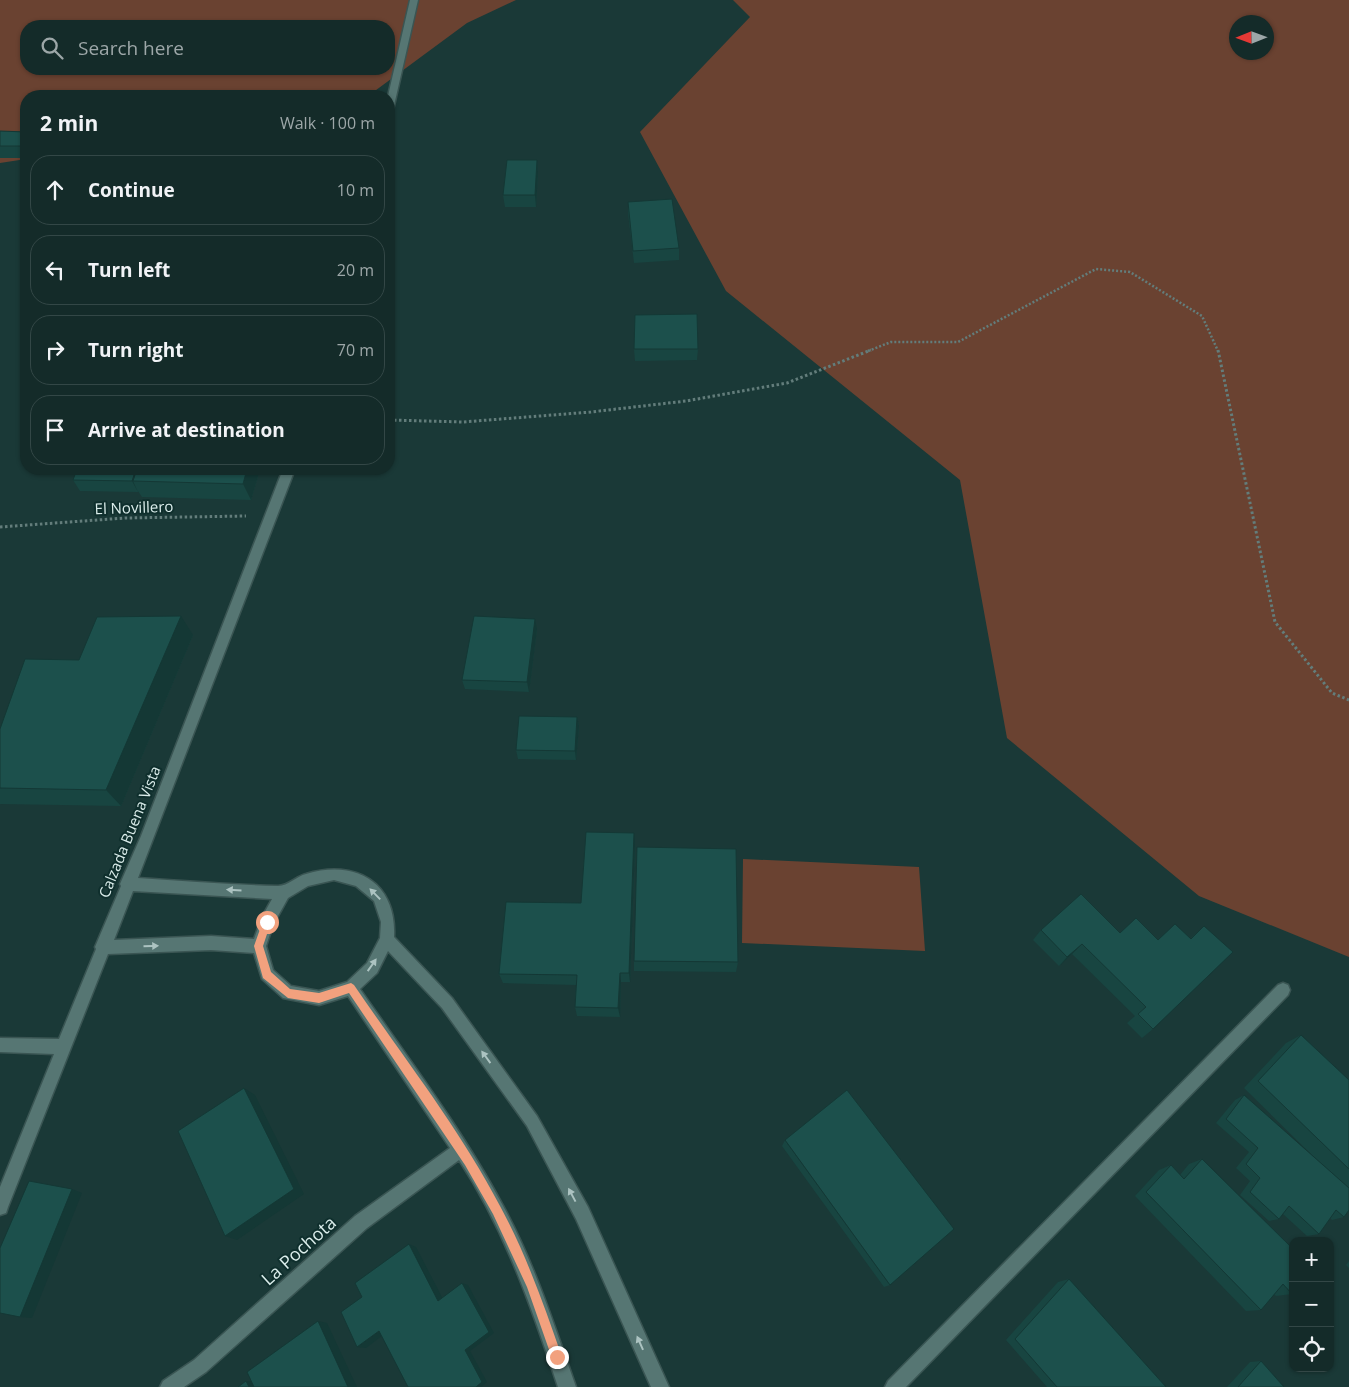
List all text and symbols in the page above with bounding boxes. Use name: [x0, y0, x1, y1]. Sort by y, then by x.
north arrow: [1229, 15, 1274, 60]
search box: [20, 20, 395, 75]
icon: search: [38, 34, 66, 62]
text: Search here: [78, 35, 184, 61]
text: 2 min: [40, 109, 98, 137]
text: Walk · 100 m: [280, 112, 375, 134]
icon: ahead: [41, 176, 69, 204]
text: Continue: [88, 177, 175, 203]
text: 10 m: [337, 179, 374, 201]
icon: left: [41, 256, 69, 284]
text: Turn left: [88, 257, 170, 283]
text: 20 m: [337, 259, 374, 281]
icon: right: [41, 336, 69, 364]
text: Turn right: [88, 337, 183, 363]
text: 70 m: [337, 339, 374, 361]
icon: arrive: [41, 416, 69, 444]
text: Arrive at destination: [88, 417, 285, 443]
street label: El Novillero: [94, 496, 174, 518]
street label: Calzada Buena Vista: [93, 763, 165, 901]
one-way arrow: [226, 885, 242, 893]
one-way arrow: [369, 888, 381, 900]
route start: [256, 911, 279, 934]
one-way arrow: [143, 941, 159, 949]
one-way arrow: [367, 959, 377, 972]
one-way arrow: [481, 1051, 492, 1064]
one-way arrow: [568, 1188, 576, 1202]
street label: La Pochota: [256, 1210, 341, 1290]
map controls: [1289, 1237, 1334, 1372]
button: +: [1289, 1237, 1334, 1282]
button: −: [1289, 1282, 1334, 1327]
button: locate: [1289, 1327, 1334, 1372]
one-way arrow: [636, 1336, 644, 1350]
route end: [546, 1346, 569, 1369]

